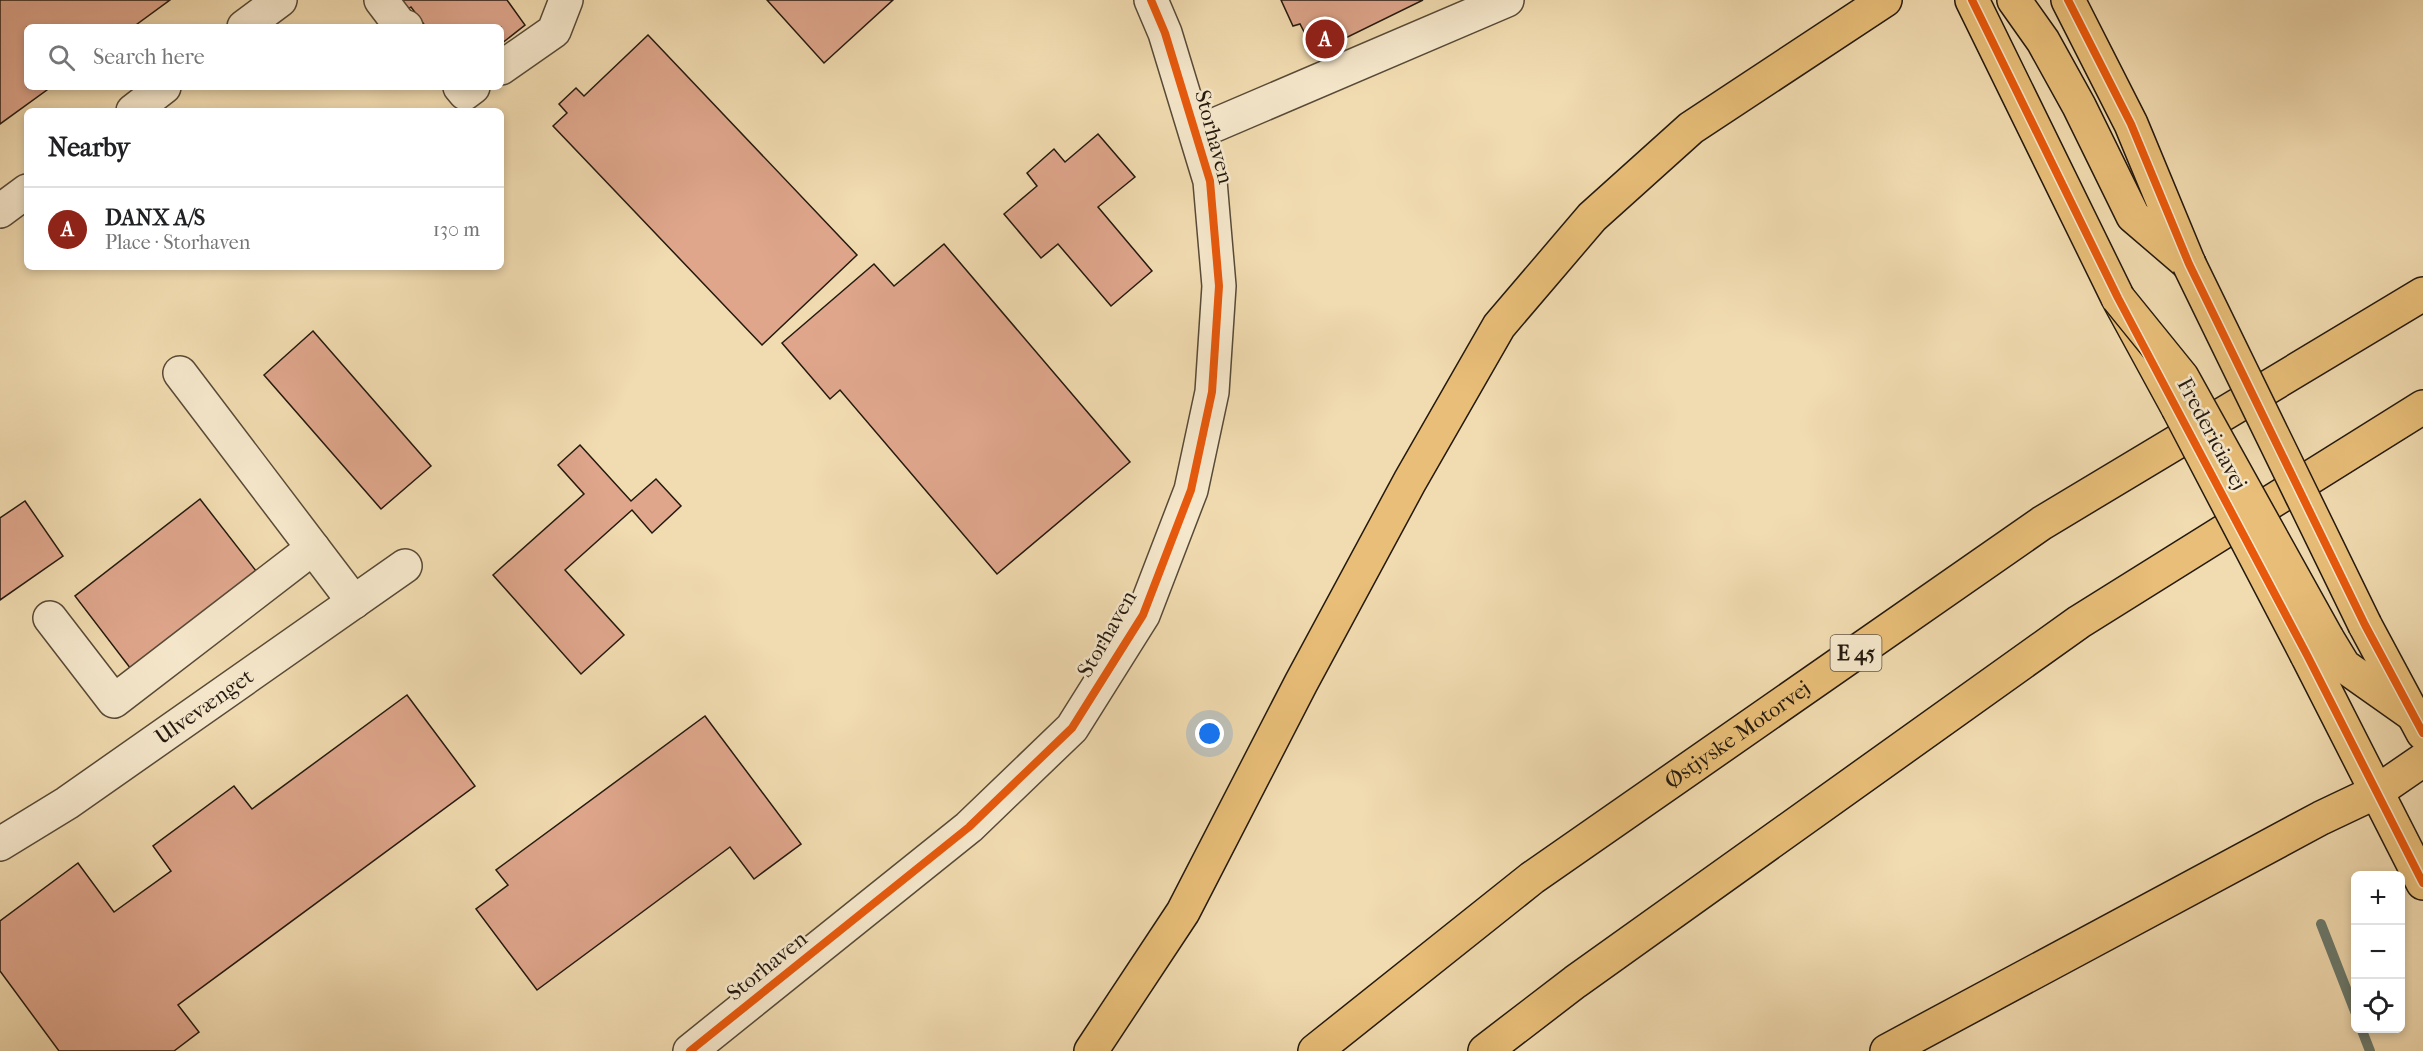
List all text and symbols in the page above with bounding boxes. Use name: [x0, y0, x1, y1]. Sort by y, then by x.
pin: A: [1306, 16, 1344, 62]
search box: [24, 24, 504, 90]
icon: search: [45, 41, 78, 74]
text: Search here: [93, 44, 205, 70]
street label: Storhaven: [1189, 87, 1239, 187]
text: Nearby: [48, 132, 130, 163]
text: DANX A/S: [105, 205, 205, 231]
text: A: [61, 218, 74, 241]
text: 130 m: [433, 218, 480, 241]
text: Place · Storhaven: [105, 231, 250, 254]
street label: Fredericiavej: [2172, 373, 2252, 495]
street label: Storhaven: [1072, 586, 1142, 682]
road number: E 45: [1830, 635, 1882, 671]
street label: Ulvevænget: [150, 663, 258, 750]
street label: Østjyske Motorvej: [1660, 675, 1815, 795]
your location: [1195, 719, 1224, 748]
map controls: [2351, 871, 2405, 1033]
button: +: [2351, 871, 2405, 925]
button: −: [2351, 925, 2405, 979]
street label: Storhaven: [722, 926, 813, 1006]
button: locate: [2351, 979, 2405, 1033]

